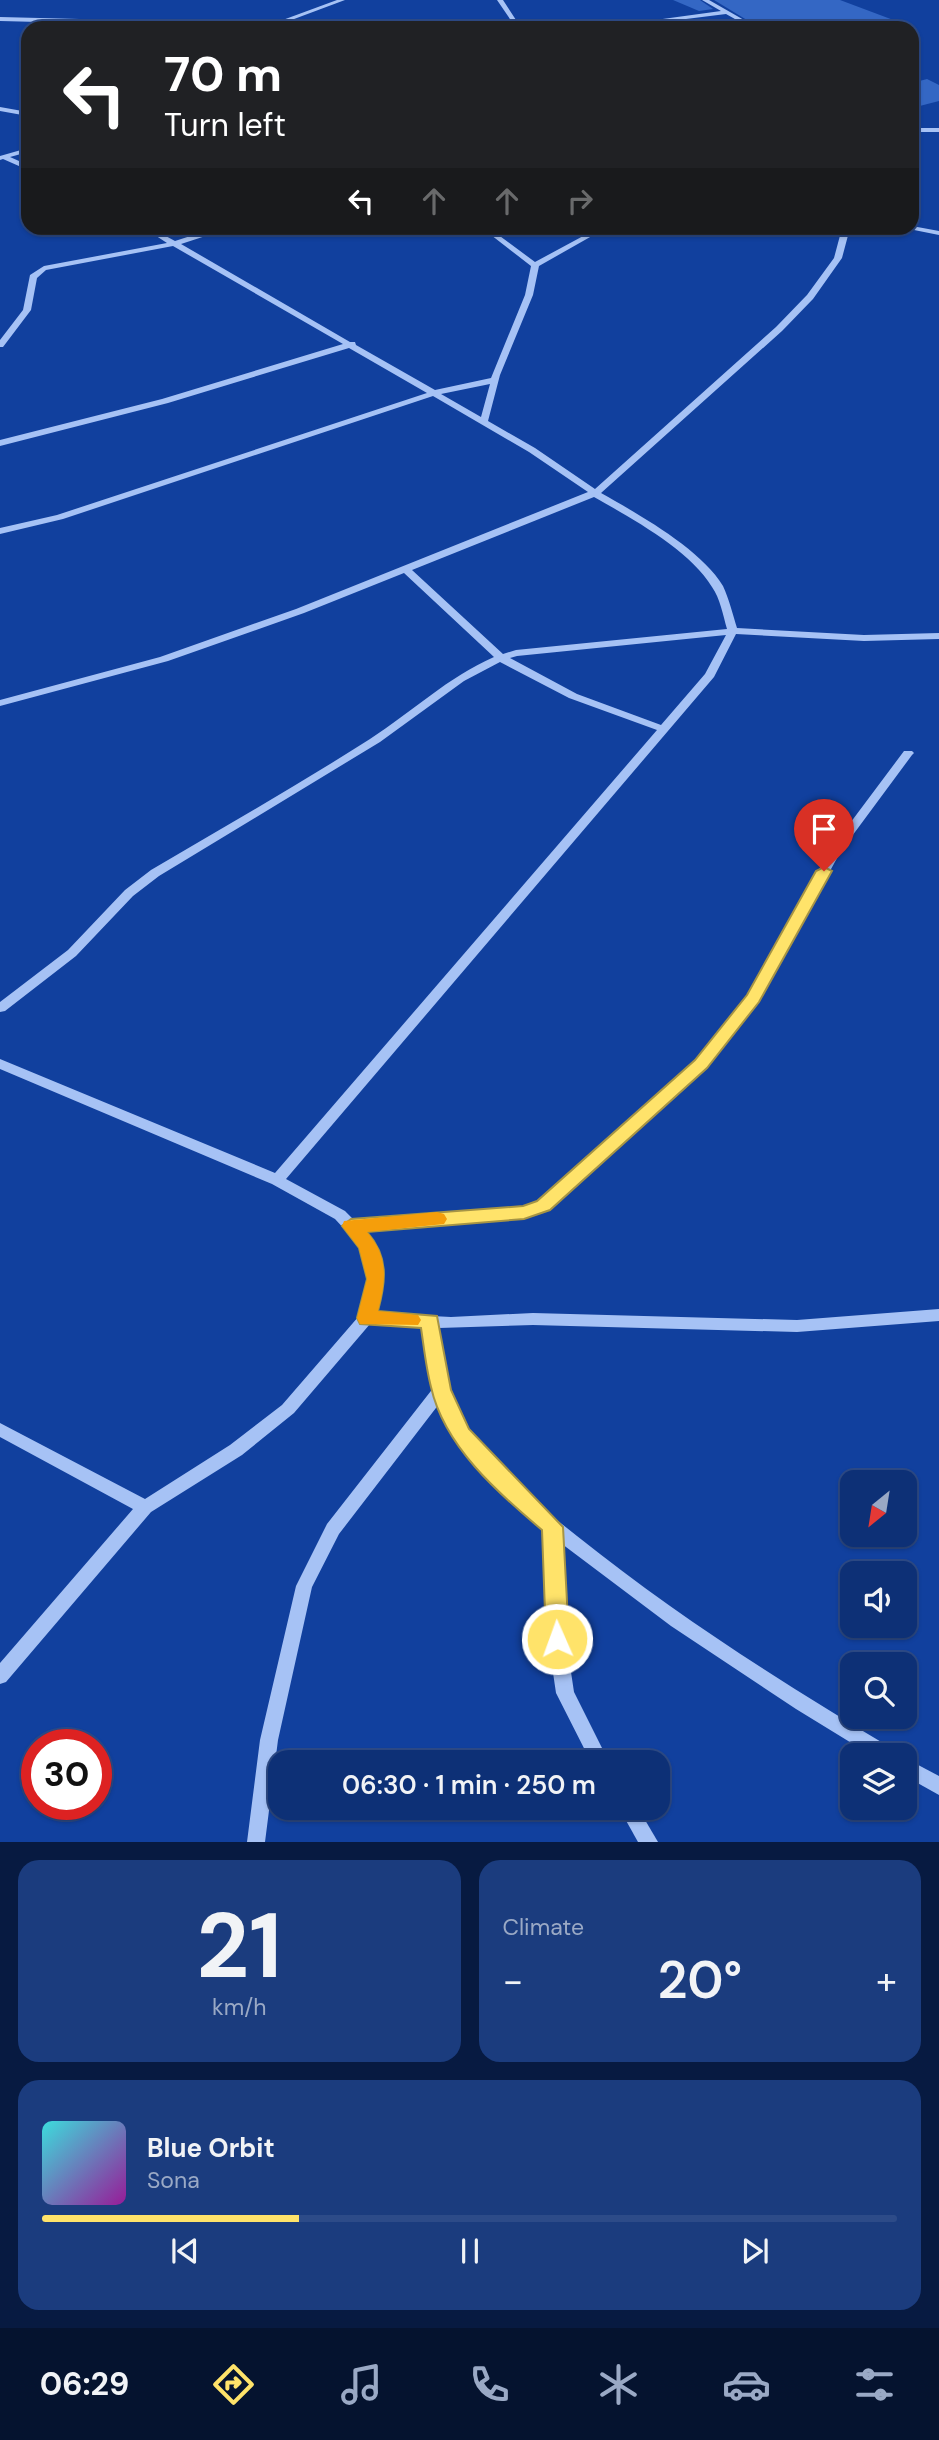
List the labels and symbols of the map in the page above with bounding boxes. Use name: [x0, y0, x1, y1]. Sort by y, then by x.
pin: [794, 799, 854, 871]
north arrow: [840, 1470, 917, 1547]
position arrow: [520, 1602, 594, 1676]
speed limit sign: 30: [21, 1729, 112, 1820]

